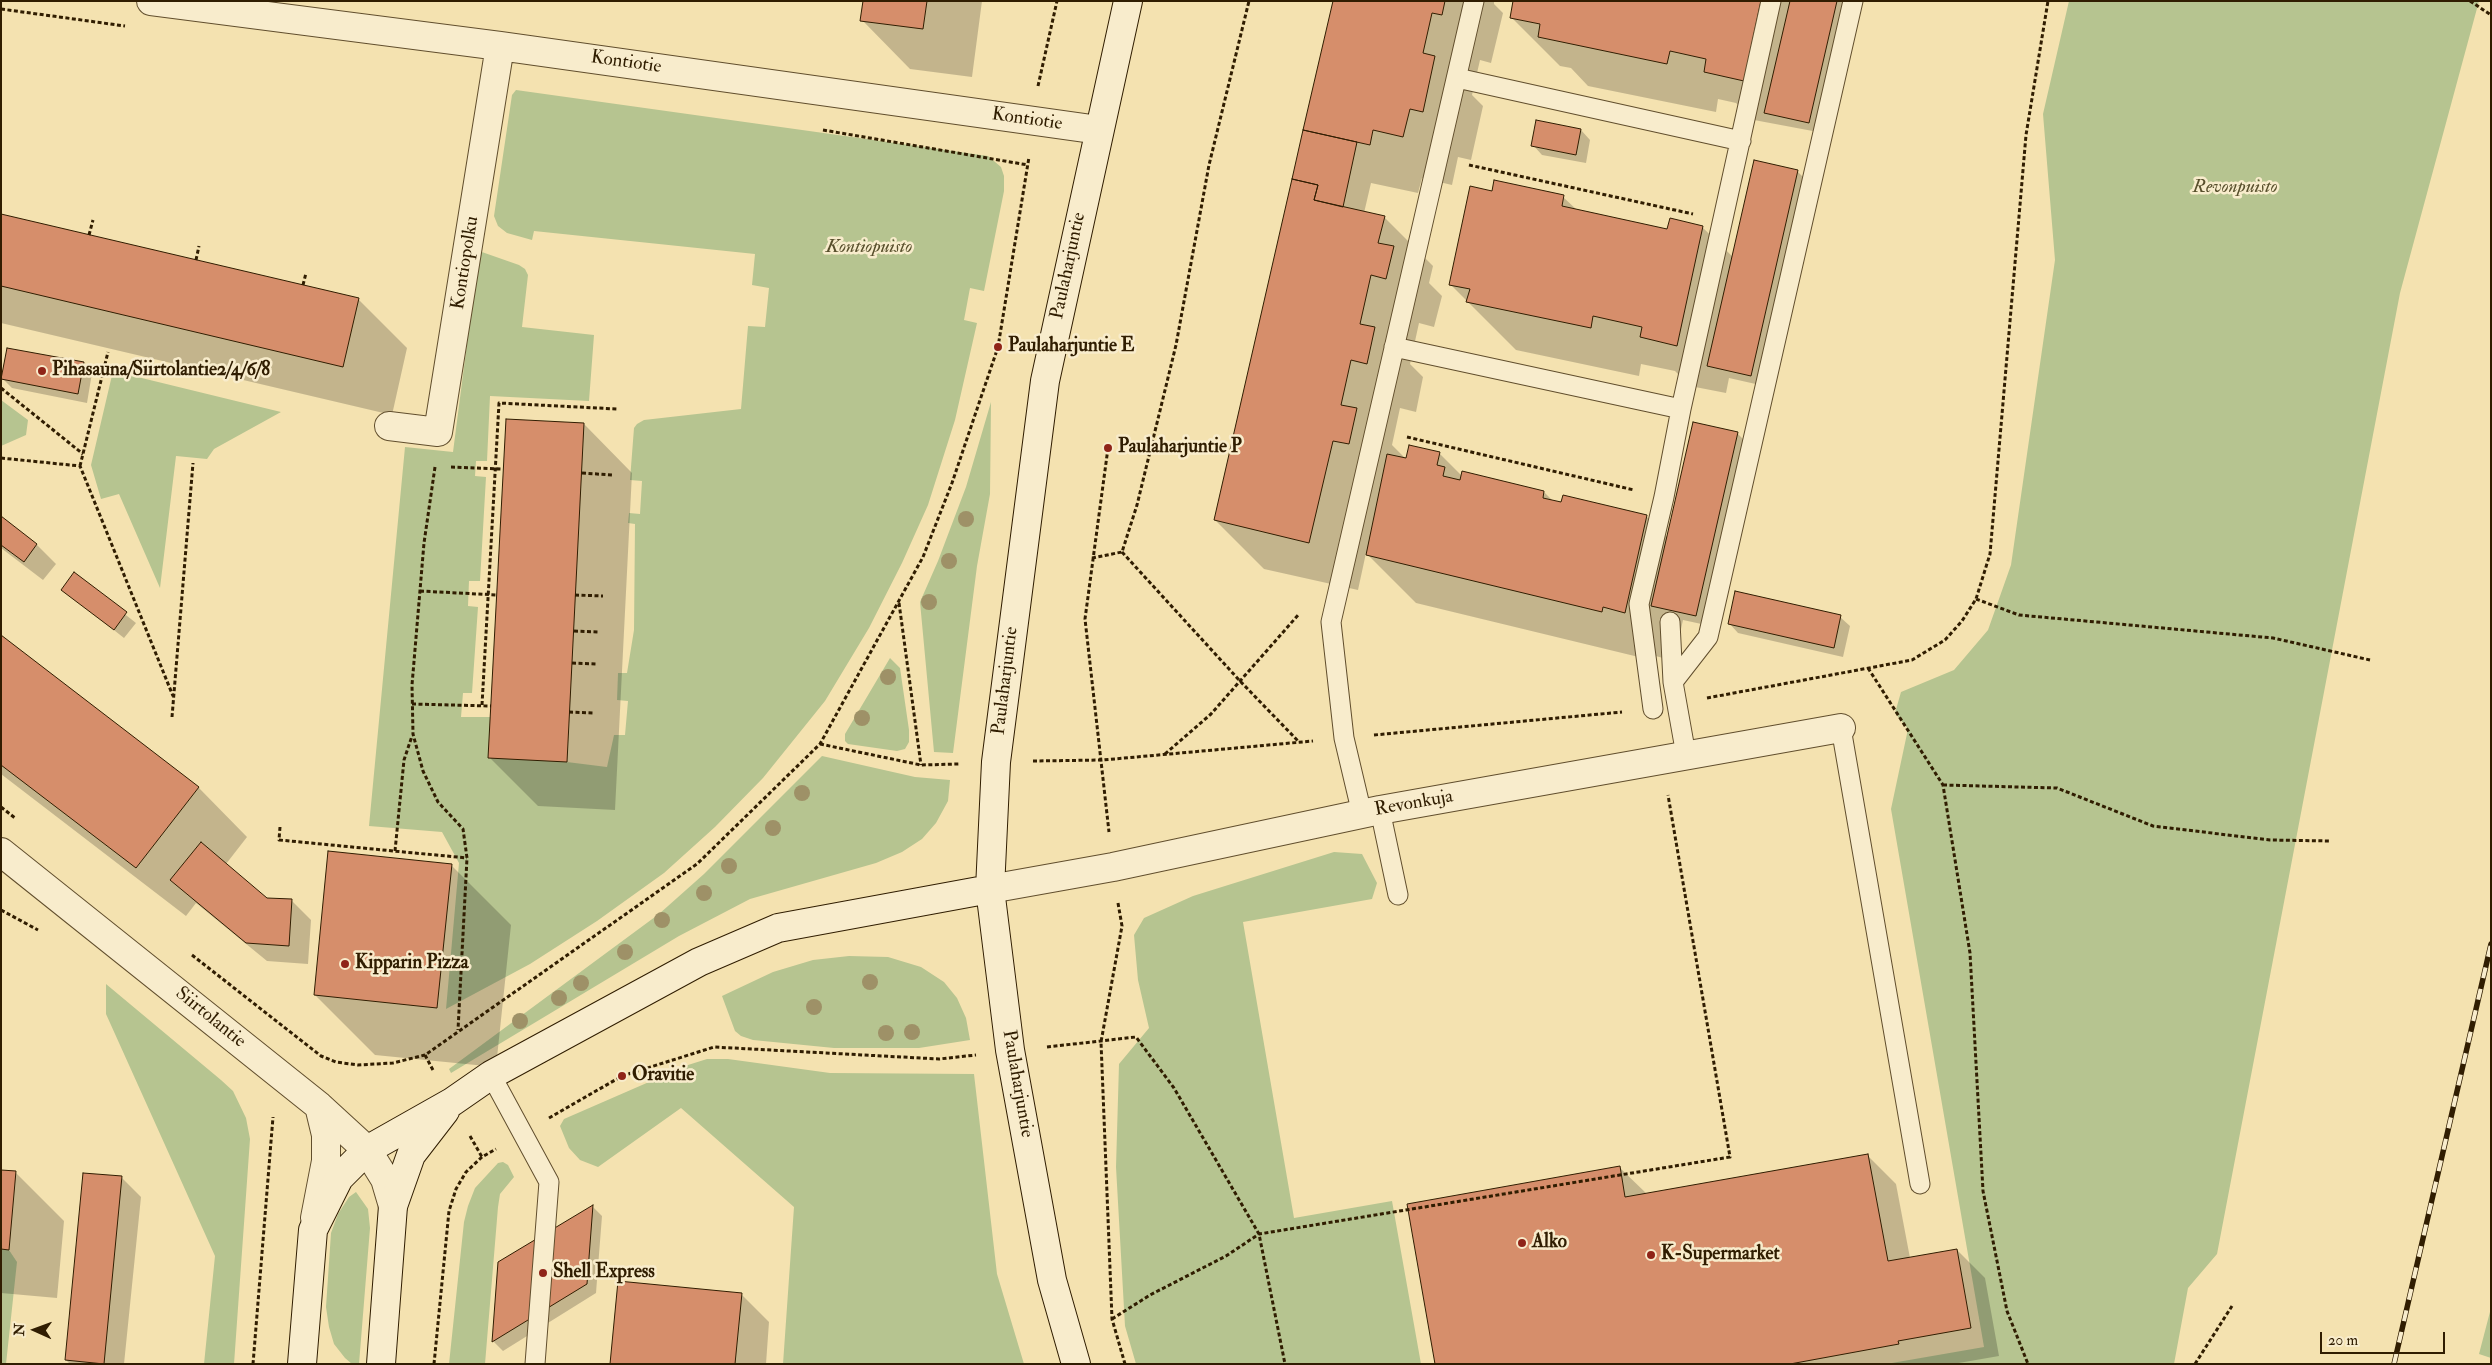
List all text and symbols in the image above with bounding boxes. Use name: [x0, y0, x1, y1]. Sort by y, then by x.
street label: Kontiotie: [589, 47, 663, 79]
street label: Kontiotie: [990, 104, 1064, 136]
park label: Revonpuisto: [2193, 177, 2277, 199]
street label: Paulaharjuntie: [1047, 210, 1091, 322]
street label: Kontiopolku: [447, 215, 485, 311]
park label: Kontiopuisto: [826, 237, 912, 259]
place label: Paulaharjuntie E: [1008, 336, 1135, 358]
marker: Paulaharjuntie E: [992, 341, 1004, 353]
place label: Pihasauna/Siirtolantie2/4/6/8: [52, 360, 270, 382]
marker: Pihasauna/Siirtolantie2/4/6/8: [36, 365, 48, 377]
place label: Paulaharjuntie P: [1118, 437, 1242, 459]
marker: Paulaharjuntie P: [1102, 442, 1114, 454]
street label: Paulaharjuntie: [988, 626, 1024, 736]
street label: Revonkuja: [1373, 786, 1455, 822]
place label: Kipparin Pizza: [355, 953, 469, 975]
marker: Kipparin Pizza: [339, 958, 351, 970]
street label: Siirtolantie: [170, 983, 250, 1053]
street label: Paulaharjuntie: [996, 1028, 1038, 1140]
place label: Oravitie: [632, 1065, 694, 1087]
marker: Oravitie: [616, 1070, 628, 1082]
place label: Alko: [1532, 1232, 1567, 1254]
marker: Alko: [1516, 1237, 1528, 1249]
place label: K-Supermarket: [1661, 1244, 1780, 1266]
marker: K-Supermarket: [1645, 1249, 1657, 1261]
place label: Shell Express: [553, 1262, 655, 1284]
marker: Shell Express: [537, 1267, 549, 1279]
north arrow: [10, 1305, 60, 1355]
scale bar: [2322, 1322, 2447, 1354]
text: N: [11, 1323, 28, 1336]
text: 20 m: [2328, 1331, 2358, 1350]

